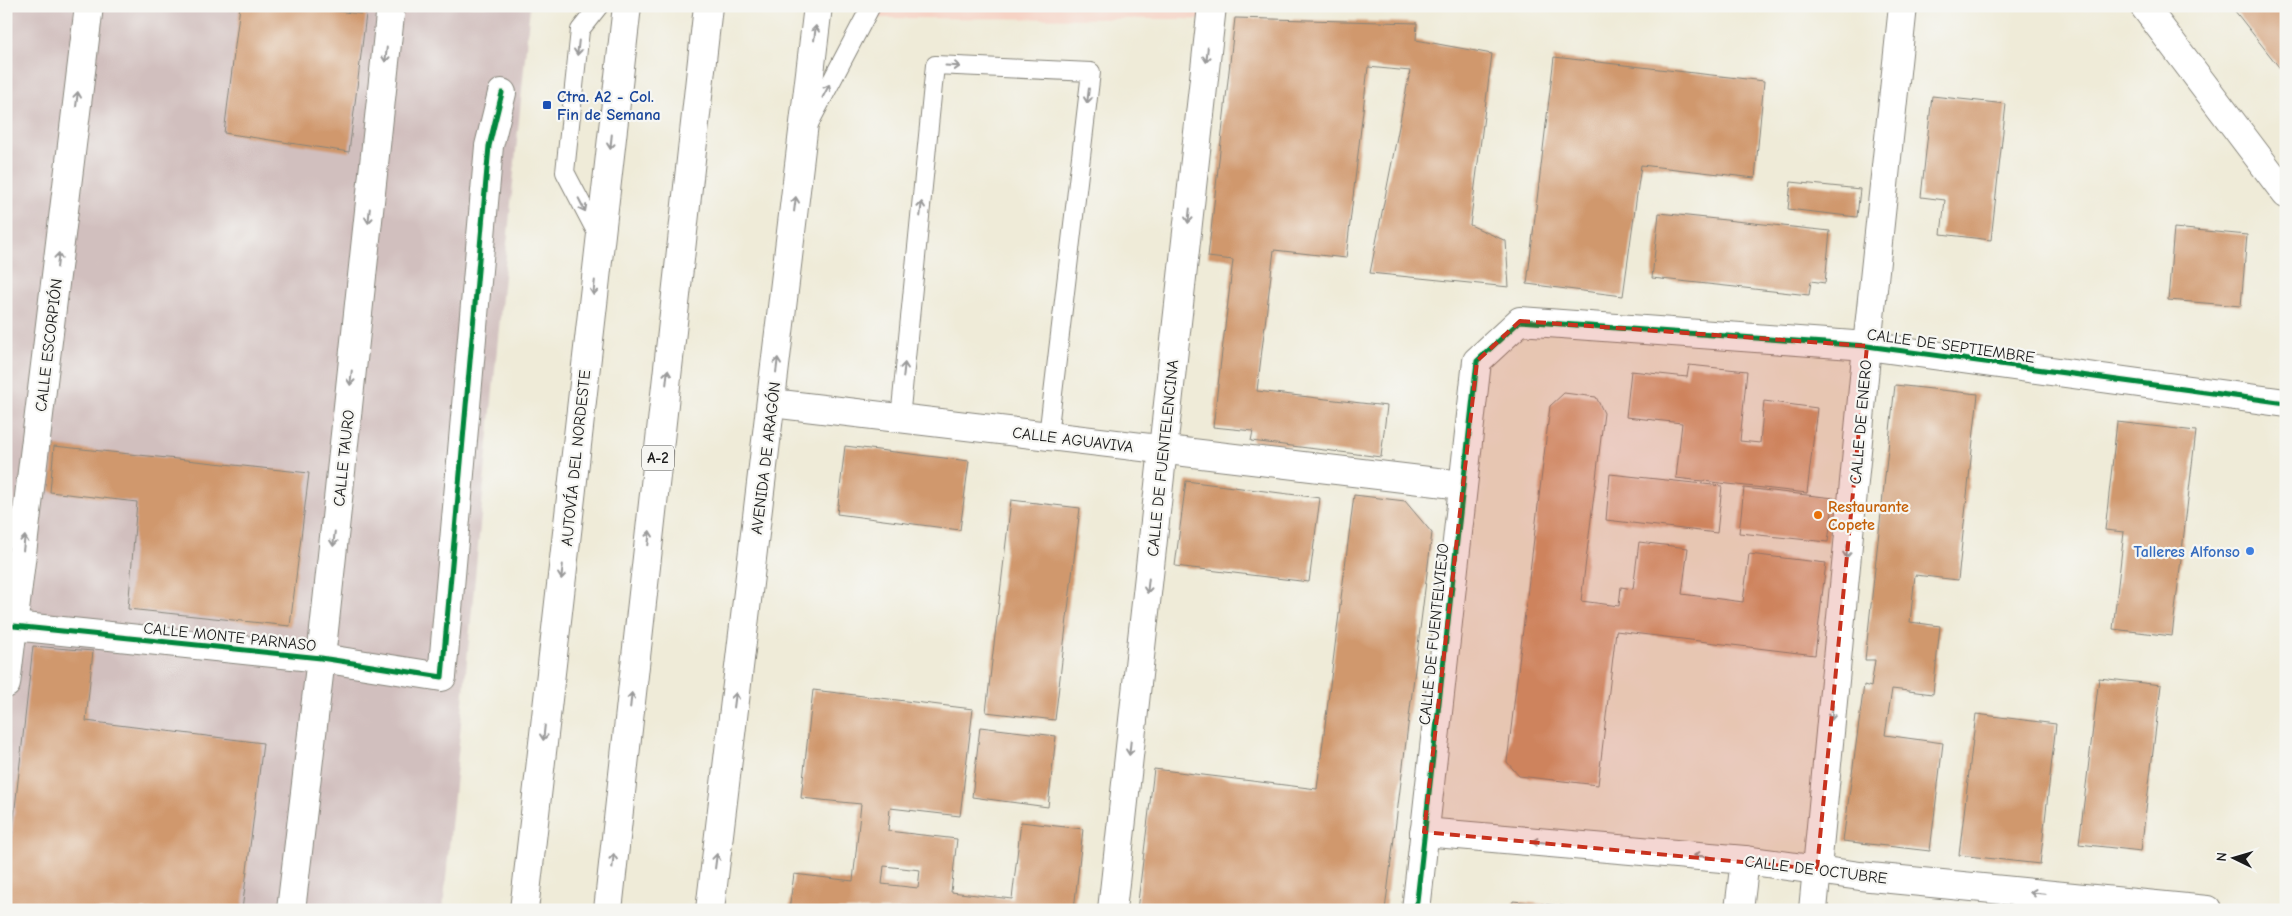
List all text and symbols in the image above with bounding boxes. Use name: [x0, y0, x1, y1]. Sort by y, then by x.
one-way arrow: [810, 25, 820, 41]
one-way arrow: [573, 40, 583, 56]
one-way arrow: [381, 46, 391, 62]
one-way arrow: [1202, 46, 1212, 62]
one-way arrow: [945, 61, 961, 70]
one-way arrow: [821, 83, 831, 98]
place label: Ctra. A2 - Col. Fin de Semana: [557, 88, 661, 124]
one-way arrow: [1083, 88, 1093, 104]
one-way arrow: [72, 91, 82, 107]
marker: Ctra. A2 - Col. Fin de Semana: [541, 99, 553, 111]
one-way arrow: [606, 133, 616, 149]
one-way arrow: [790, 196, 800, 212]
one-way arrow: [577, 198, 587, 213]
one-way arrow: [916, 201, 926, 217]
one-way arrow: [364, 208, 374, 224]
one-way arrow: [1184, 208, 1194, 224]
one-way arrow: [53, 252, 63, 268]
street label: CALLE ESCORPIÓN: [31, 277, 66, 413]
one-way arrow: [589, 280, 599, 296]
street label: CALLE DE SEPTIEMBRE: [1866, 325, 2036, 367]
one-way arrow: [772, 357, 782, 373]
street label: CALLE DE FUENTELENCINA: [1144, 359, 1182, 557]
street label: CALLE DE ENERO: [1847, 359, 1875, 485]
one-way arrow: [900, 363, 909, 379]
street label: AUTOVÍA DEL NORDESTE: [557, 369, 594, 547]
one-way arrow: [662, 369, 672, 385]
one-way arrow: [346, 370, 356, 386]
street label: AVENIDA DE ARAGÓN: [747, 381, 784, 536]
street label: CALLE TAURO: [330, 409, 358, 507]
street label: CALLE AGUAVIVA: [1011, 424, 1135, 456]
road number: A-2: [642, 446, 674, 470]
place label: Restaurante Copete: [1828, 498, 1909, 534]
marker: Restaurante Copete: [1812, 509, 1824, 521]
one-way arrow: [329, 531, 339, 547]
one-way arrow: [644, 531, 654, 547]
one-way arrow: [19, 535, 29, 551]
street label: CALLE DE FUENTELVIEJO: [1416, 542, 1452, 726]
one-way arrow: [1843, 543, 1852, 559]
place label: Talleres Alfonso: [2134, 543, 2240, 561]
marker: Talleres Alfonso: [2244, 545, 2256, 557]
one-way arrow: [557, 563, 567, 579]
one-way arrow: [1143, 578, 1153, 594]
street label: CALLE MONTE PARNASO: [143, 619, 317, 655]
one-way arrow: [626, 692, 636, 708]
one-way arrow: [730, 692, 740, 708]
one-way arrow: [1827, 705, 1837, 721]
one-way arrow: [539, 725, 549, 741]
one-way arrow: [1125, 740, 1135, 756]
north arrow: [2210, 834, 2260, 884]
one-way arrow: [1532, 838, 1548, 847]
one-way arrow: [1694, 852, 1710, 861]
street label: CALLE DE OCTUBRE: [1743, 852, 1889, 888]
text: N: [2213, 852, 2230, 862]
one-way arrow: [608, 854, 618, 870]
one-way arrow: [711, 854, 721, 870]
one-way arrow: [2029, 888, 2045, 898]

